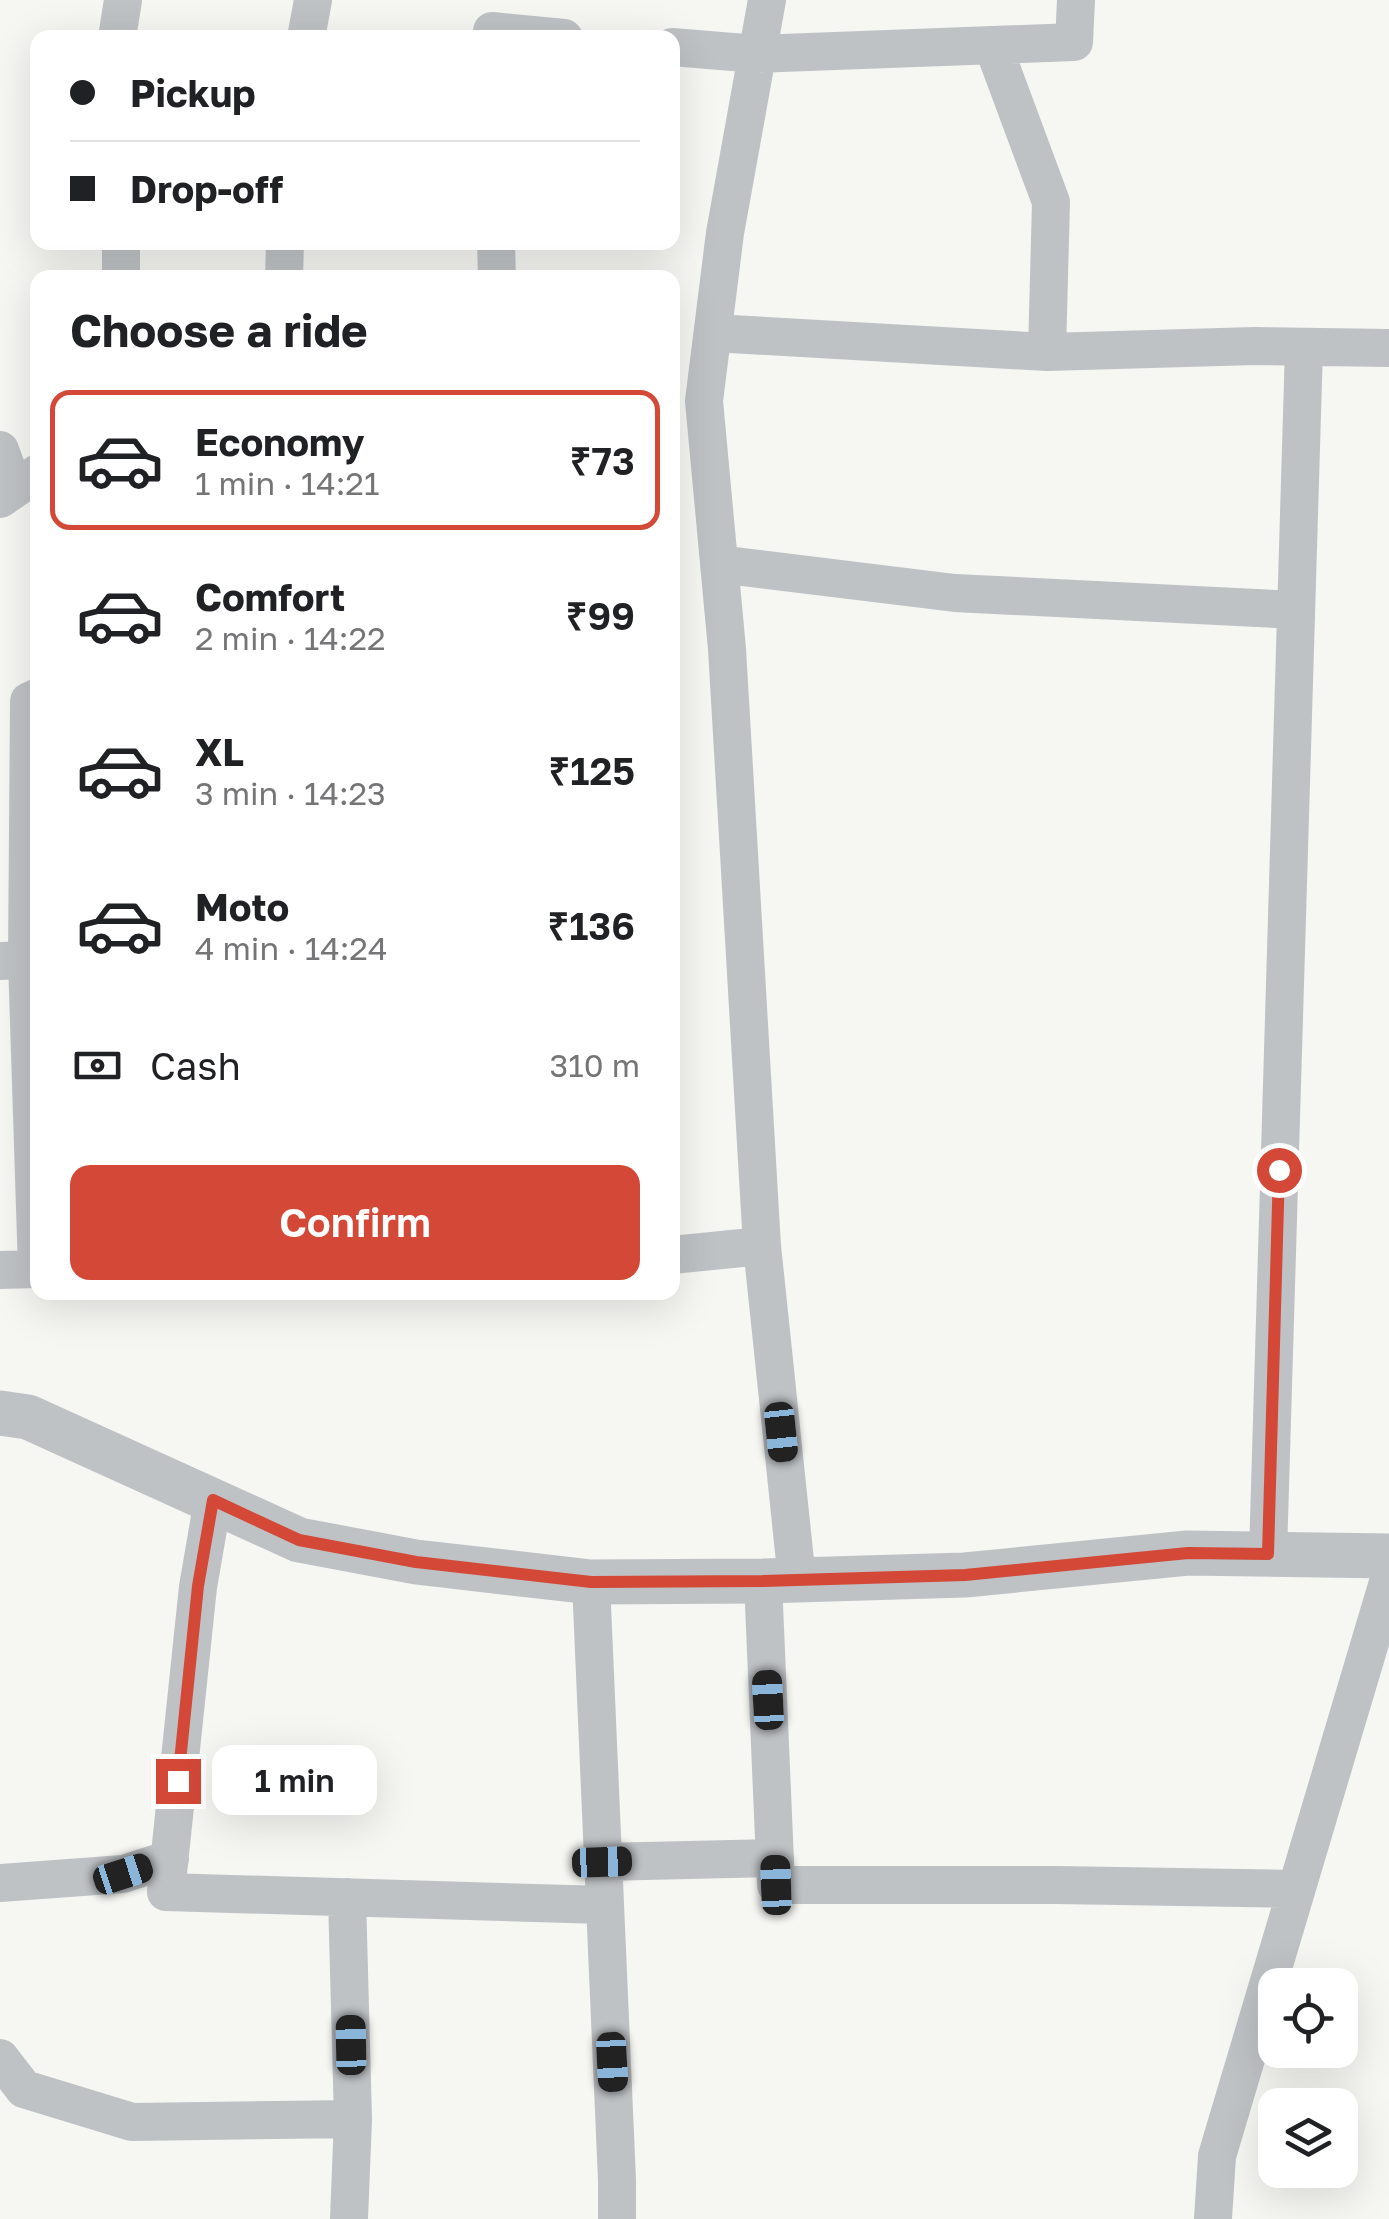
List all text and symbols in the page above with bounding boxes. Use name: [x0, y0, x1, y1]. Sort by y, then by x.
text: Pickup: [130, 70, 256, 115]
text: Drop-off: [130, 166, 283, 211]
text: Choose a ride: [70, 303, 368, 357]
icon: car: [75, 415, 165, 505]
text: Economy: [195, 419, 364, 464]
text: ₹73: [570, 438, 635, 483]
text: 1 min · 14:21: [195, 464, 379, 502]
icon: car: [75, 570, 165, 660]
text: Comfort: [195, 574, 345, 619]
text: ₹99: [566, 593, 635, 638]
text: 2 min · 14:22: [195, 619, 386, 657]
icon: car: [75, 725, 165, 815]
text: XL: [195, 729, 244, 774]
text: ₹125: [549, 748, 635, 793]
text: 3 min · 14:23: [195, 774, 386, 812]
icon: car: [75, 880, 165, 970]
text: Moto: [195, 884, 289, 929]
text: ₹136: [547, 903, 635, 948]
text: 4 min · 14:24: [195, 929, 387, 967]
icon: cash: [70, 1038, 125, 1093]
text: Cash: [150, 1043, 241, 1088]
text: 310 m: [550, 1046, 640, 1084]
route start: [1257, 1148, 1302, 1193]
button: Confirm: [70, 1165, 640, 1280]
car: [763, 1401, 799, 1463]
car: [751, 1669, 785, 1731]
callout: 1 min: [213, 1746, 378, 1816]
route end: [156, 1759, 201, 1804]
text: 1 min: [254, 1761, 335, 1799]
car: [571, 1846, 633, 1878]
car: [90, 1850, 156, 1898]
car: [760, 1854, 792, 1916]
map controls: [1258, 1968, 1358, 2188]
button: locate: [1258, 1968, 1358, 2068]
car: [335, 2015, 367, 2075]
car: [595, 2031, 629, 2093]
button: layers: [1258, 2088, 1358, 2188]

